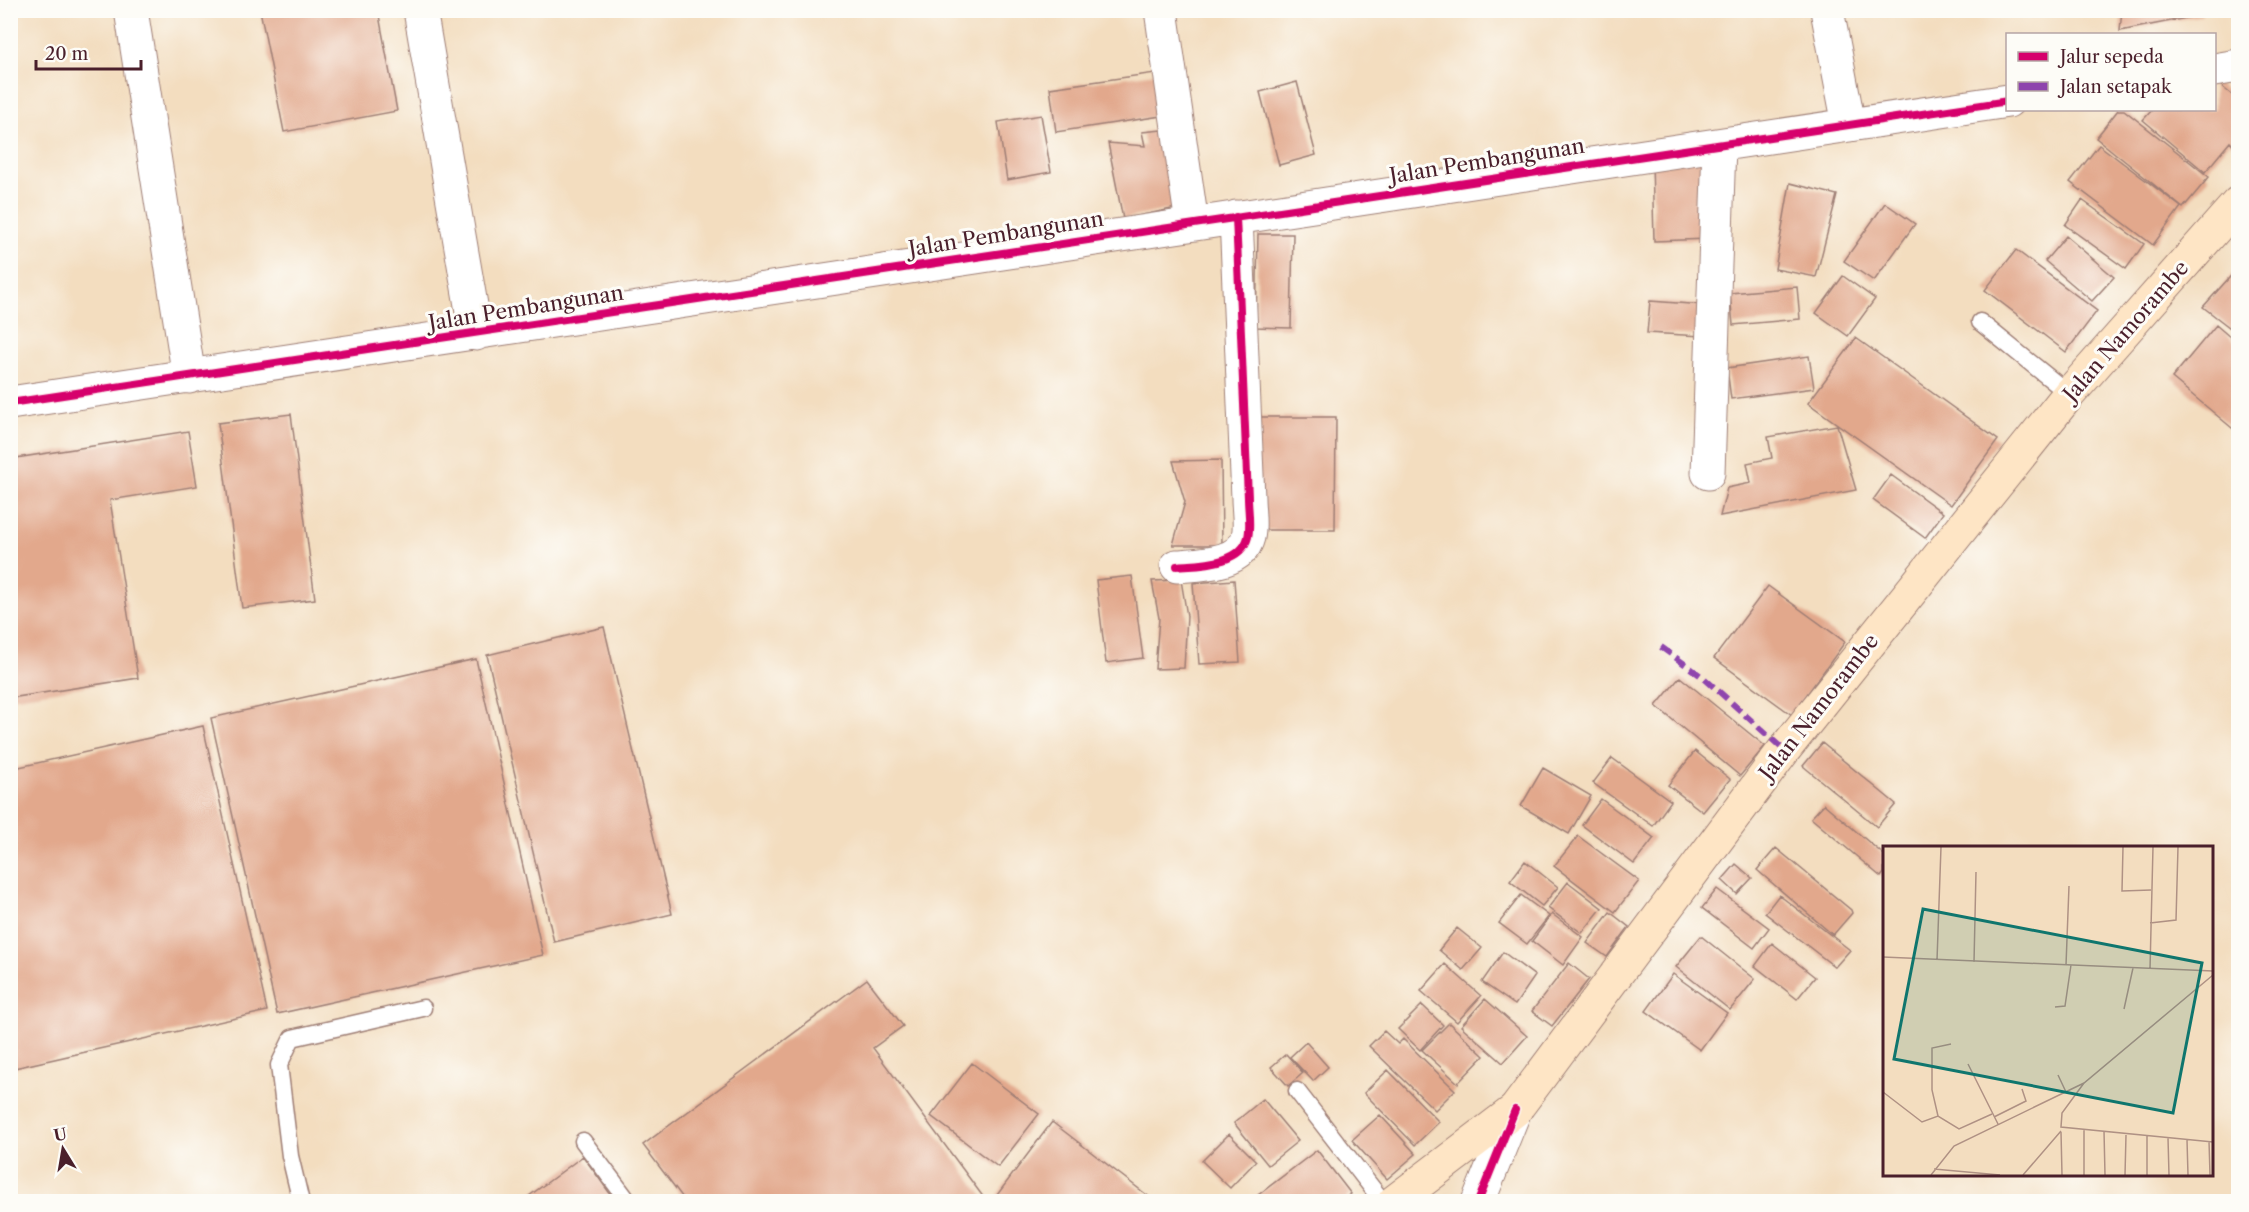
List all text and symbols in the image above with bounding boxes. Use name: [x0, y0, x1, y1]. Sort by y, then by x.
scale bar: [36, 33, 141, 71]
legend: [2006, 33, 2216, 111]
text: 20 m: [45, 43, 89, 65]
text: Jalur sepeda: [2057, 46, 2164, 68]
text: Jalan setapak: [2057, 76, 2173, 98]
street label: Jalan Pembangunan: [1385, 133, 1586, 189]
street label: Jalan Pembangunan: [904, 206, 1105, 262]
street label: Jalan Namorambe: [2056, 255, 2194, 408]
street label: Jalan Pembangunan: [424, 280, 625, 336]
street label: Jalan Namorambe: [1752, 629, 1883, 787]
inset map: [1883, 846, 2213, 1176]
north arrow: [33, 1119, 93, 1179]
text: U: [52, 1123, 68, 1145]

